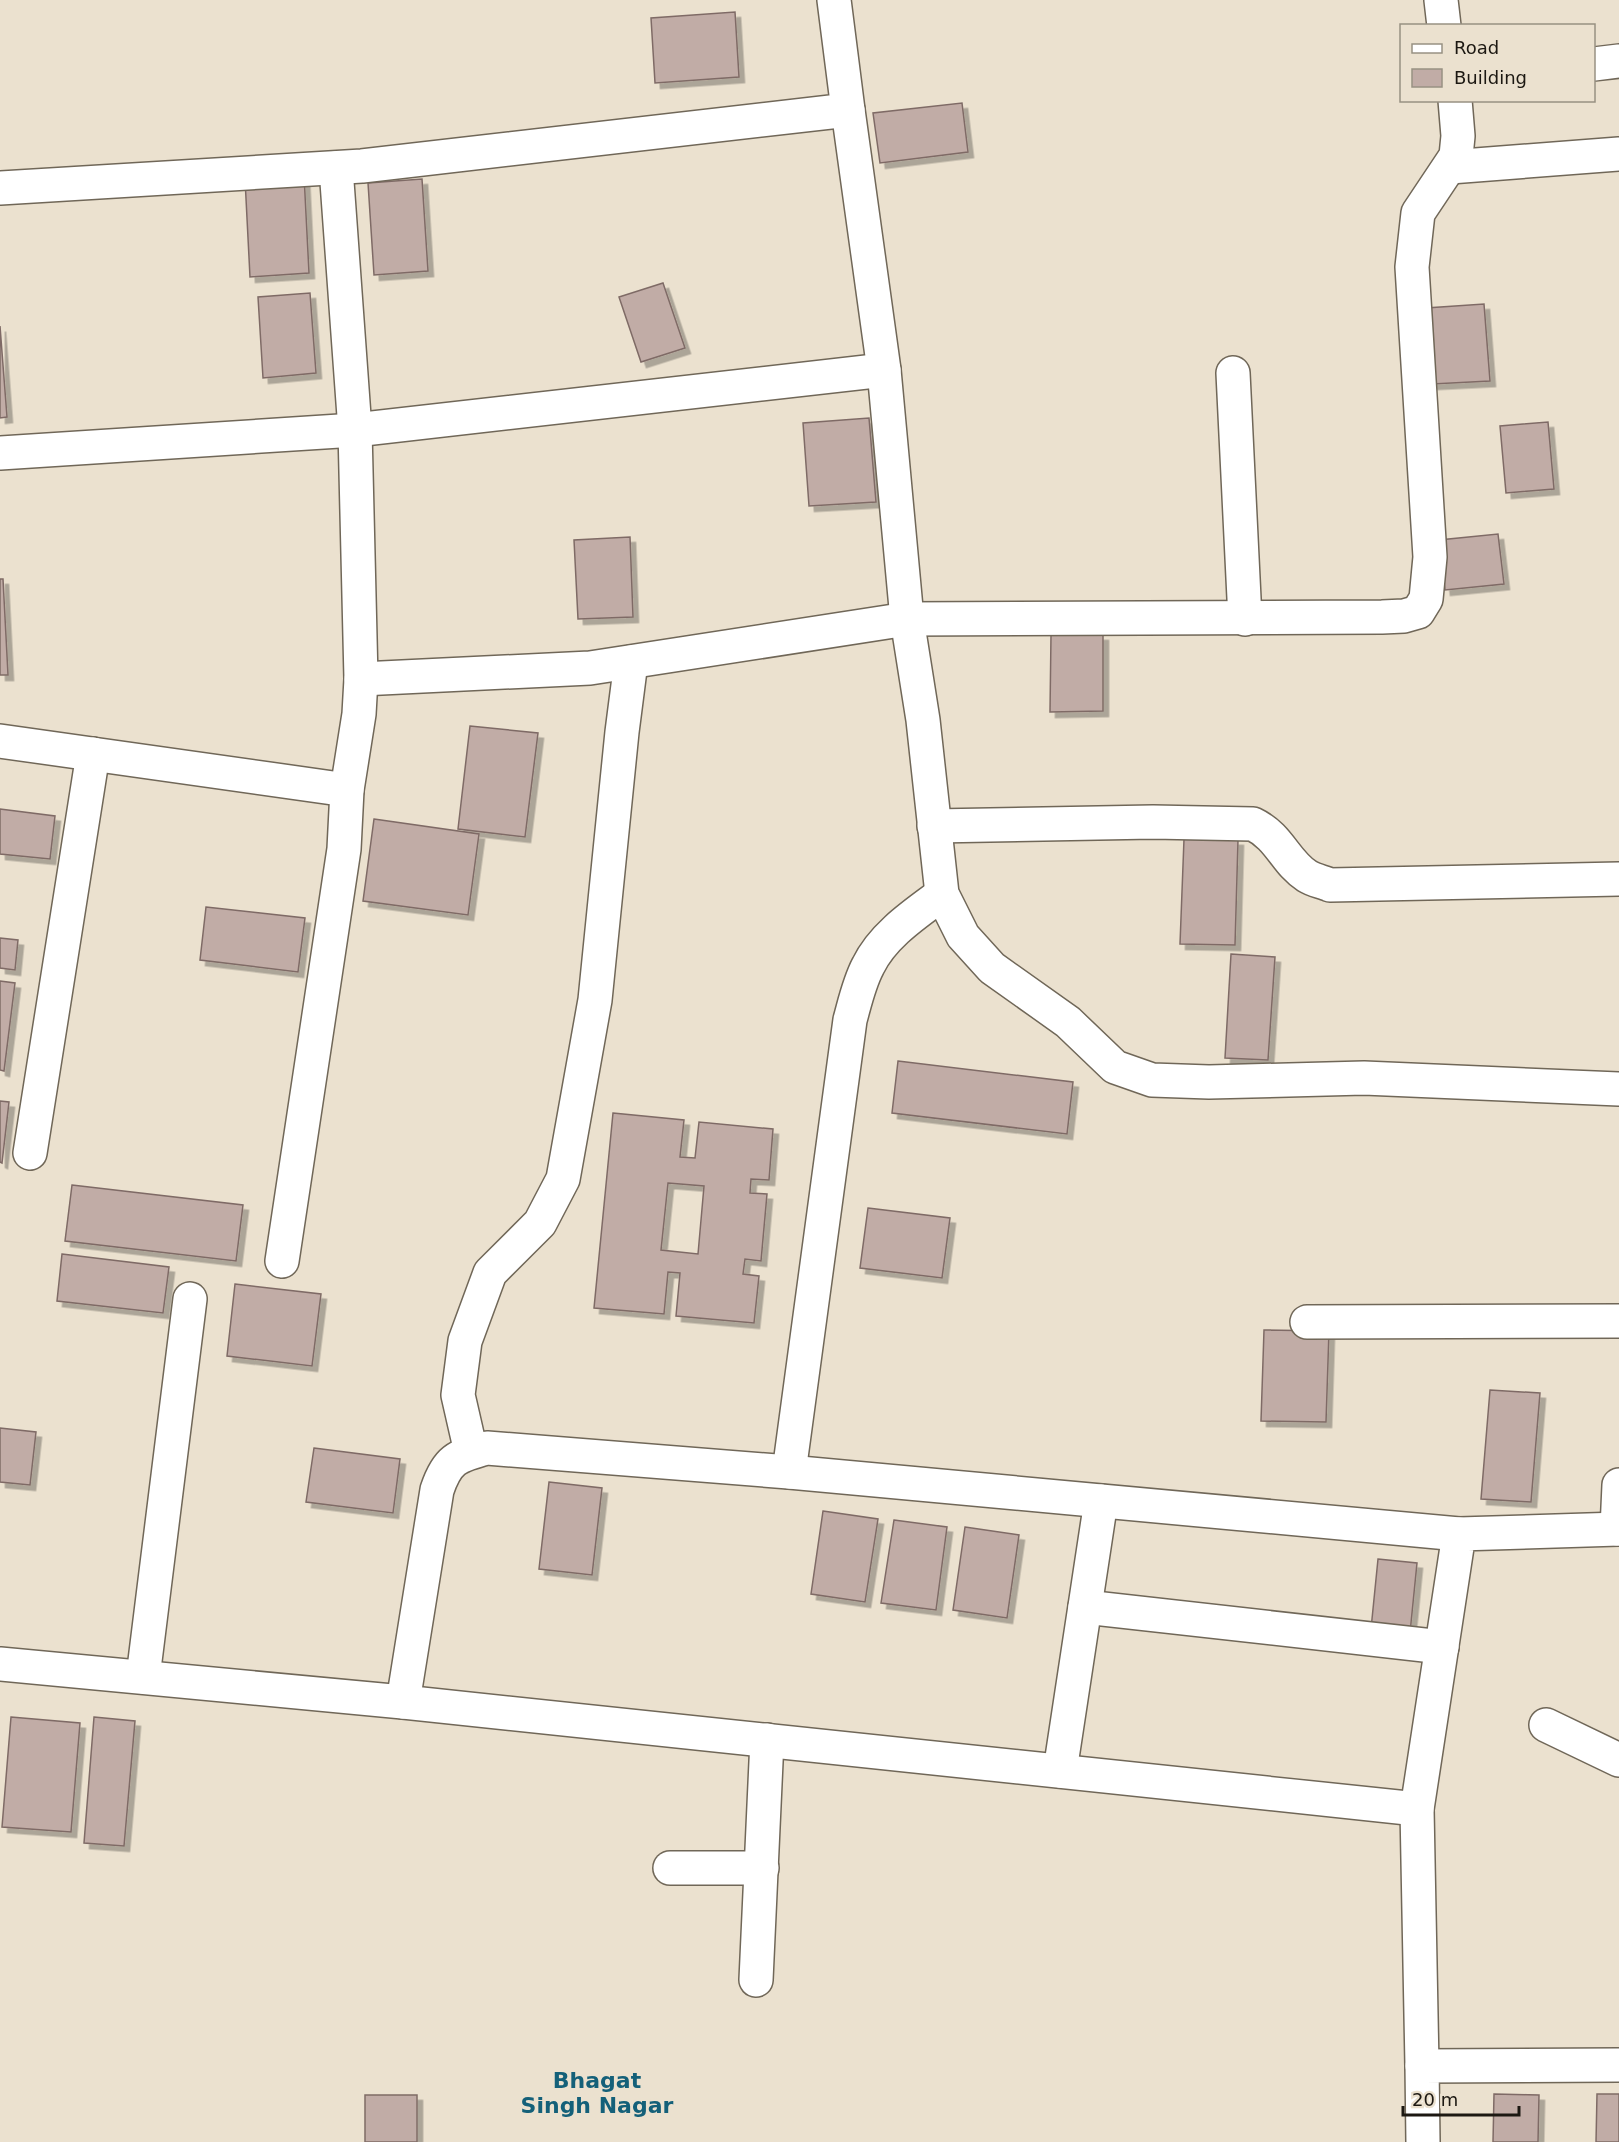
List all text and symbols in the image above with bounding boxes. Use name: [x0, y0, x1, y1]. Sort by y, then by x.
legend: [1400, 24, 1595, 102]
text: Road: [1454, 37, 1499, 58]
text: Building: [1454, 67, 1527, 88]
district label: Bhagat Singh Nagar: [521, 2068, 674, 2118]
scale bar: [1403, 2079, 1518, 2117]
text: 20 m: [1412, 2089, 1458, 2110]

